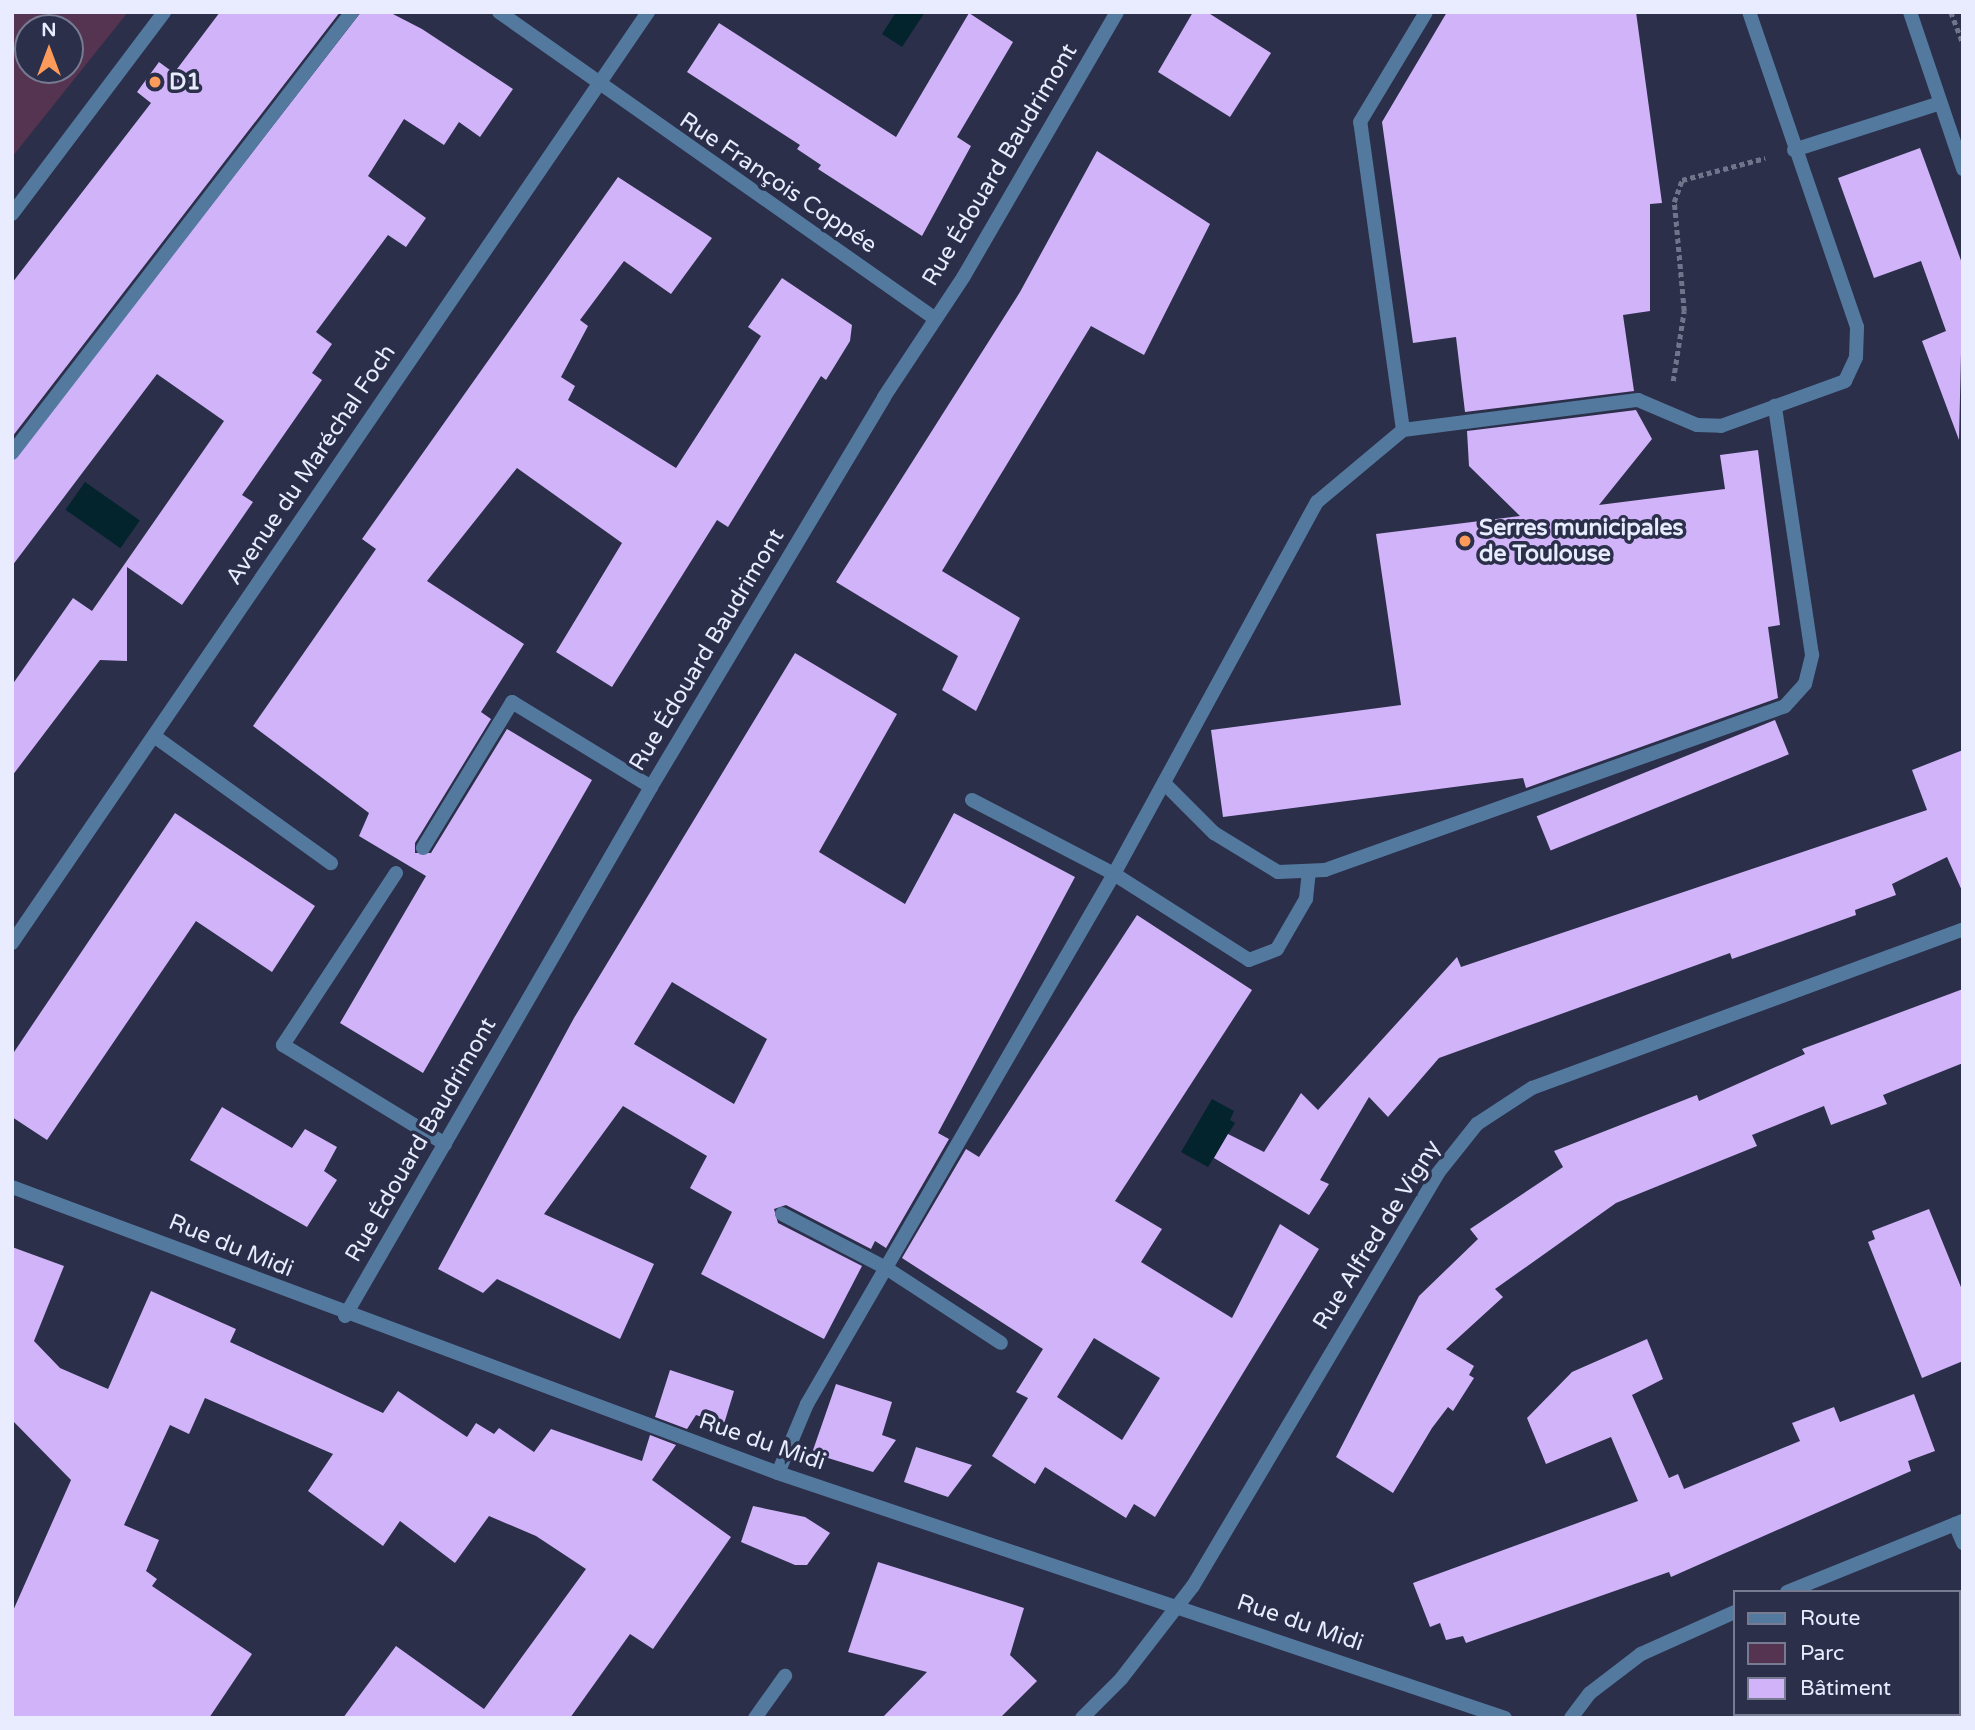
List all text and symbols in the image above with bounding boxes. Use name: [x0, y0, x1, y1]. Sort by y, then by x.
north arrow: [14, 14, 84, 84]
text: N: [41, 19, 57, 41]
street label: Rue Édouard Baudrimont: [917, 39, 1083, 291]
place label: D1: [169, 68, 201, 96]
marker: D1: [147, 74, 163, 90]
street label: Rue François Coppée: [674, 107, 882, 259]
street label: Avenue du Maréchal Foch: [220, 340, 402, 590]
place label: Serres municipales de Toulouse: [1479, 514, 1683, 568]
street label: Rue Édouard Baudrimont: [624, 524, 790, 776]
marker: Serres municipales de Toulouse: [1457, 533, 1473, 549]
street label: Rue Édouard Baudrimont: [340, 1013, 502, 1267]
street label: Rue Alfred de Vigny: [1307, 1135, 1447, 1335]
street label: Rue du Midi: [165, 1209, 297, 1283]
street label: Rue du Midi: [695, 1407, 829, 1477]
street label: Rue du Midi: [1233, 1588, 1367, 1658]
legend: [1734, 1590, 1961, 1716]
text: Route: [1800, 1606, 1860, 1631]
text: Parc: [1800, 1641, 1844, 1666]
text: Bâtiment: [1800, 1676, 1891, 1701]

